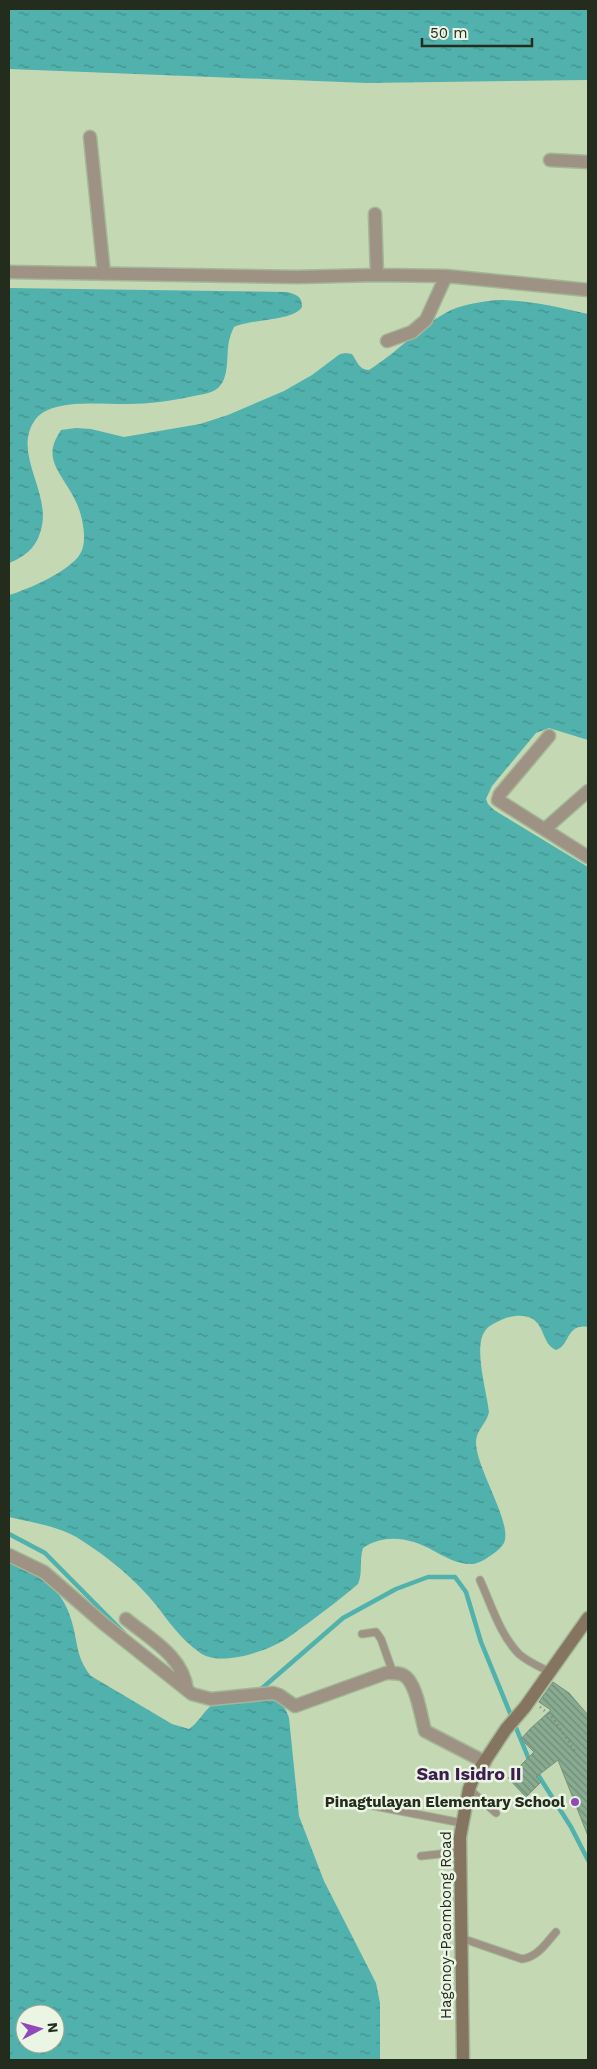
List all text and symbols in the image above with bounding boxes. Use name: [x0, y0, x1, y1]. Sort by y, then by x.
scale bar: [422, 15, 532, 47]
text: 50 m: [430, 24, 467, 42]
district label: San Isidro II: [416, 1763, 522, 1784]
place label: Pinagtulayan Elementary School: [325, 1793, 565, 1811]
marker: Pinagtulayan Elementary School: [569, 1796, 581, 1808]
street label: Hagonoy-Paombong Road: [437, 1831, 455, 2019]
north arrow: [15, 2004, 65, 2054]
text: N: [44, 2022, 61, 2034]

